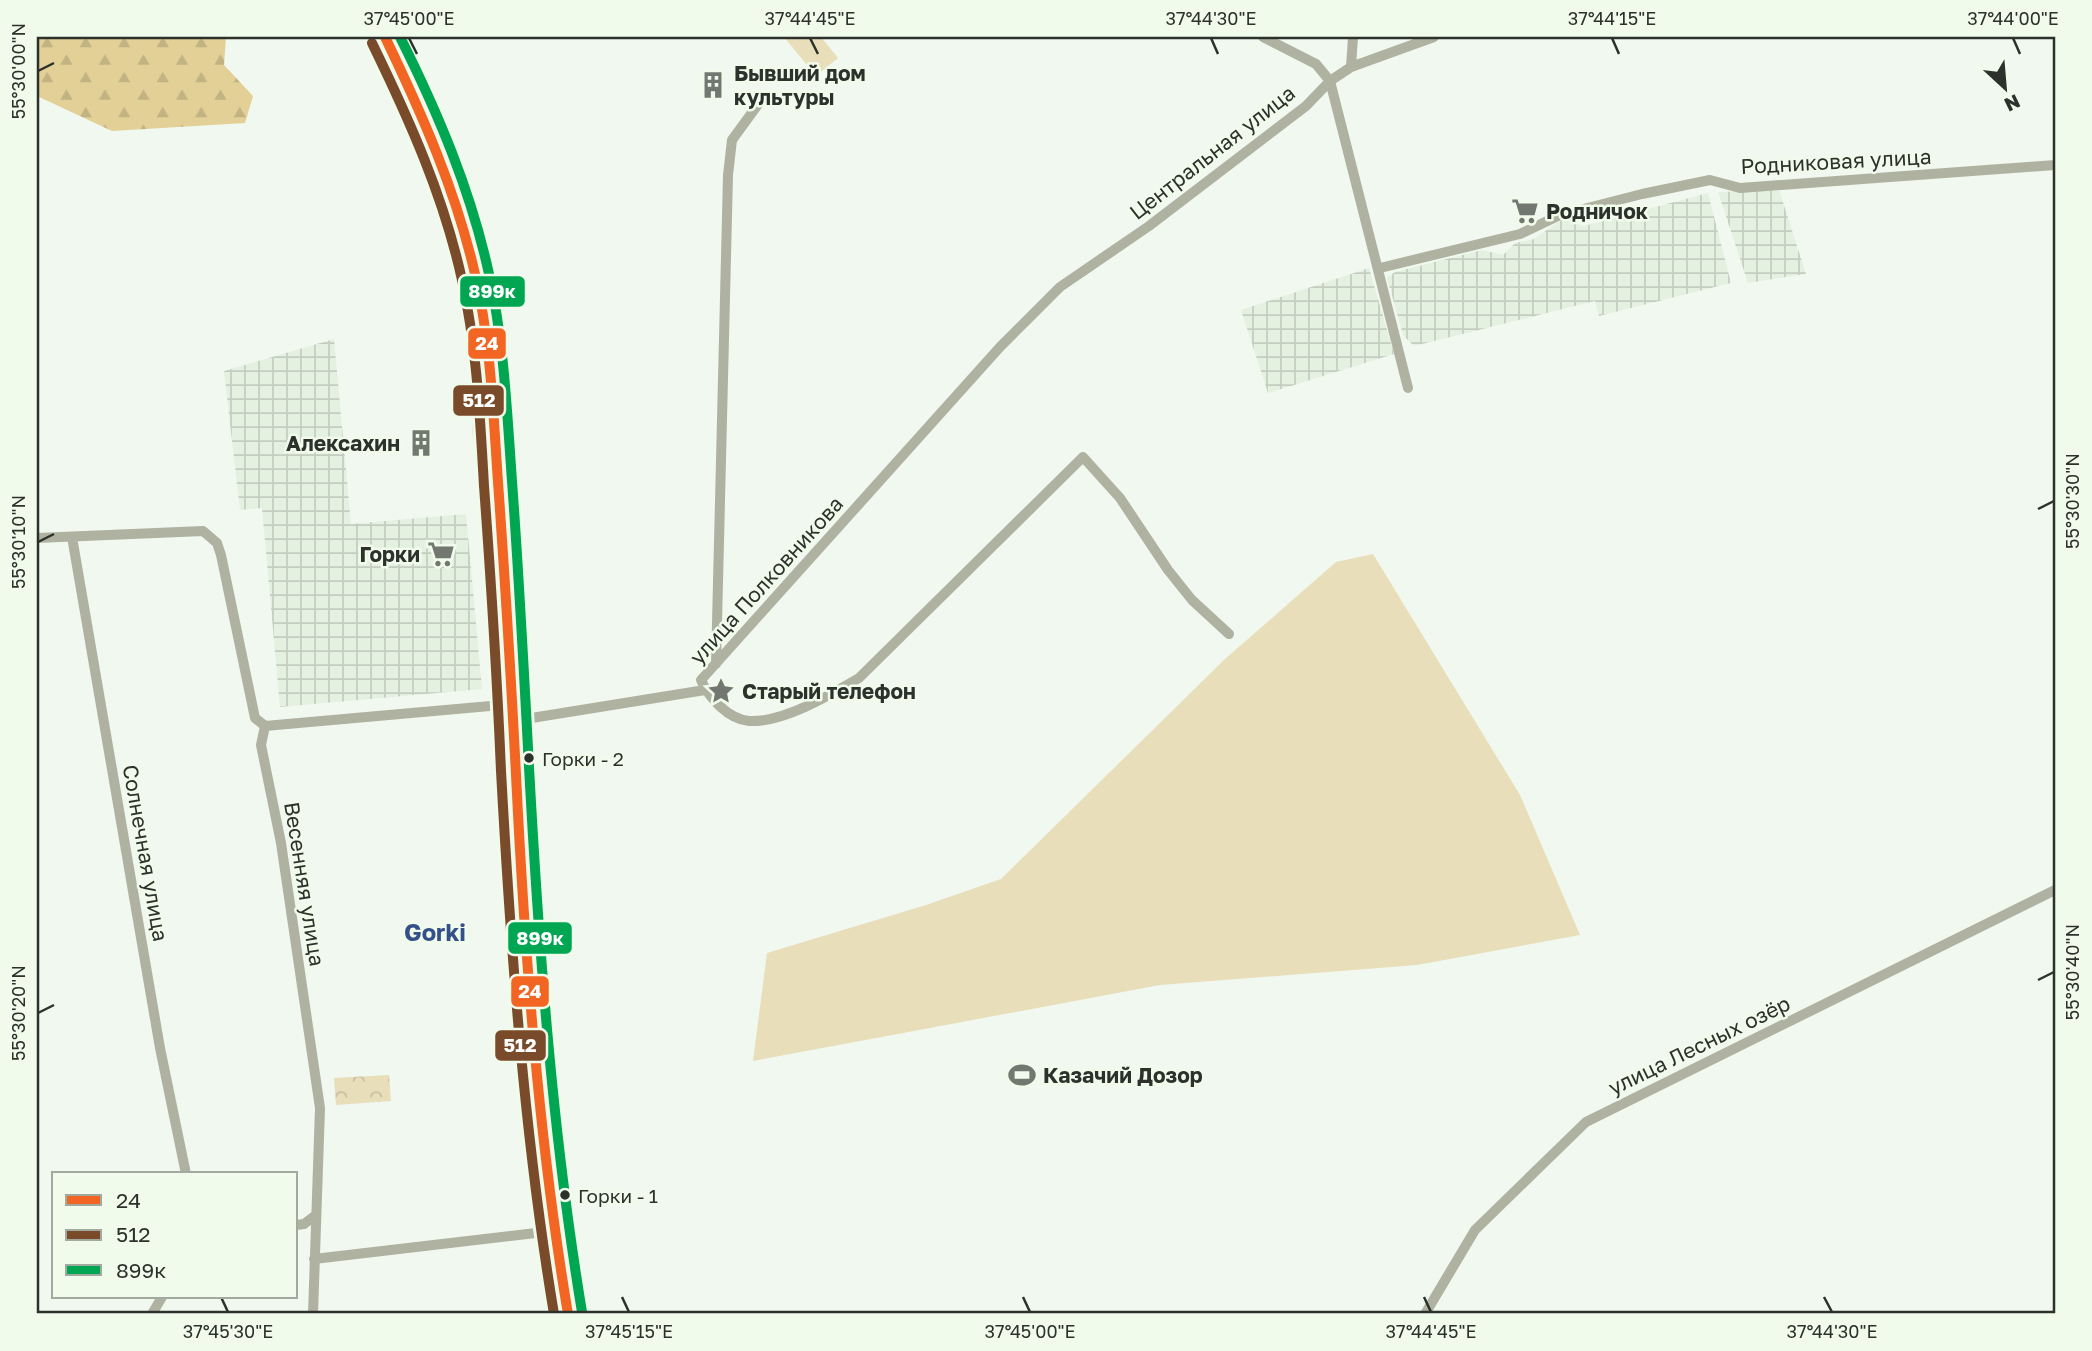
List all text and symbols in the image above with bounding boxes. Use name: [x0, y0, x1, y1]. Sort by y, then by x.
text: 37°45'00"E: [363, 7, 455, 29]
text: 37°44'45"E: [765, 7, 855, 29]
text: 37°44'30"E: [1165, 7, 1257, 29]
text: 37°44'15"E: [1568, 7, 1656, 29]
text: 37°44'00"E: [1967, 7, 2059, 29]
text: 55°30'00"N: [7, 23, 29, 119]
north arrow: [1969, 52, 2039, 122]
place label: Бывший дом культуры: [734, 60, 866, 110]
building icon: Бывший дом культуры: [698, 70, 728, 100]
street label: Центральная улица: [1124, 79, 1300, 225]
text: N: [2001, 90, 2024, 117]
street label: Родниковая улица: [1740, 143, 1932, 179]
supermarket icon: Родничок: [1510, 196, 1540, 226]
place label: Родничок: [1546, 198, 1648, 224]
line badge: 899к: [459, 275, 526, 308]
text: 899к: [468, 279, 516, 302]
line badge: 24: [467, 327, 507, 360]
text: 24: [475, 331, 499, 354]
line badge: 512: [452, 384, 505, 417]
text: 512: [463, 388, 495, 411]
building icon: Алексахин: [406, 428, 436, 458]
place label: Алексахин: [286, 430, 400, 456]
text: 55°30'30"N: [2061, 453, 2083, 549]
street label: улица Полковникова: [684, 491, 848, 669]
text: 55°30'10"N: [7, 495, 29, 589]
supermarket icon: Горки: [426, 539, 456, 569]
place label: Горки: [359, 541, 420, 567]
place icon: Старый телефон: [706, 676, 736, 706]
place label: Старый телефон: [742, 678, 916, 704]
place label: Горки - 2: [542, 747, 624, 770]
marker: Горки - 2: [522, 751, 536, 765]
street label: Солнечная улица: [118, 763, 174, 943]
street label: Весенняя улица: [279, 800, 331, 968]
district label: Gorki: [404, 917, 466, 946]
line badge: 899к: [507, 921, 573, 955]
text: 55°30'40"N: [2061, 924, 2083, 1020]
text: 899к: [516, 926, 564, 949]
text: 55°30'20"N: [7, 965, 29, 1061]
line badge: 24: [510, 975, 550, 1008]
text: 24: [518, 979, 542, 1002]
street label: улица Лесных озёр: [1604, 990, 1794, 1100]
line badge: 512: [494, 1029, 547, 1062]
text: 512: [504, 1033, 536, 1056]
sports icon: Казачий Дозор: [1007, 1060, 1037, 1090]
place label: Казачий Дозор: [1043, 1062, 1203, 1088]
legend: [52, 1172, 298, 1298]
place label: Горки - 1: [578, 1184, 658, 1207]
text: 24: [116, 1187, 141, 1213]
marker: Горки - 1: [558, 1188, 572, 1202]
text: 512: [116, 1221, 151, 1247]
text: 899к: [116, 1257, 166, 1283]
text: 37°45'30"E: [183, 1320, 273, 1342]
text: 37°45'15"E: [585, 1320, 673, 1342]
text: 37°45'00"E: [984, 1320, 1076, 1342]
text: 37°44'45"E: [1386, 1320, 1476, 1342]
text: 37°44'30"E: [1786, 1320, 1878, 1342]

